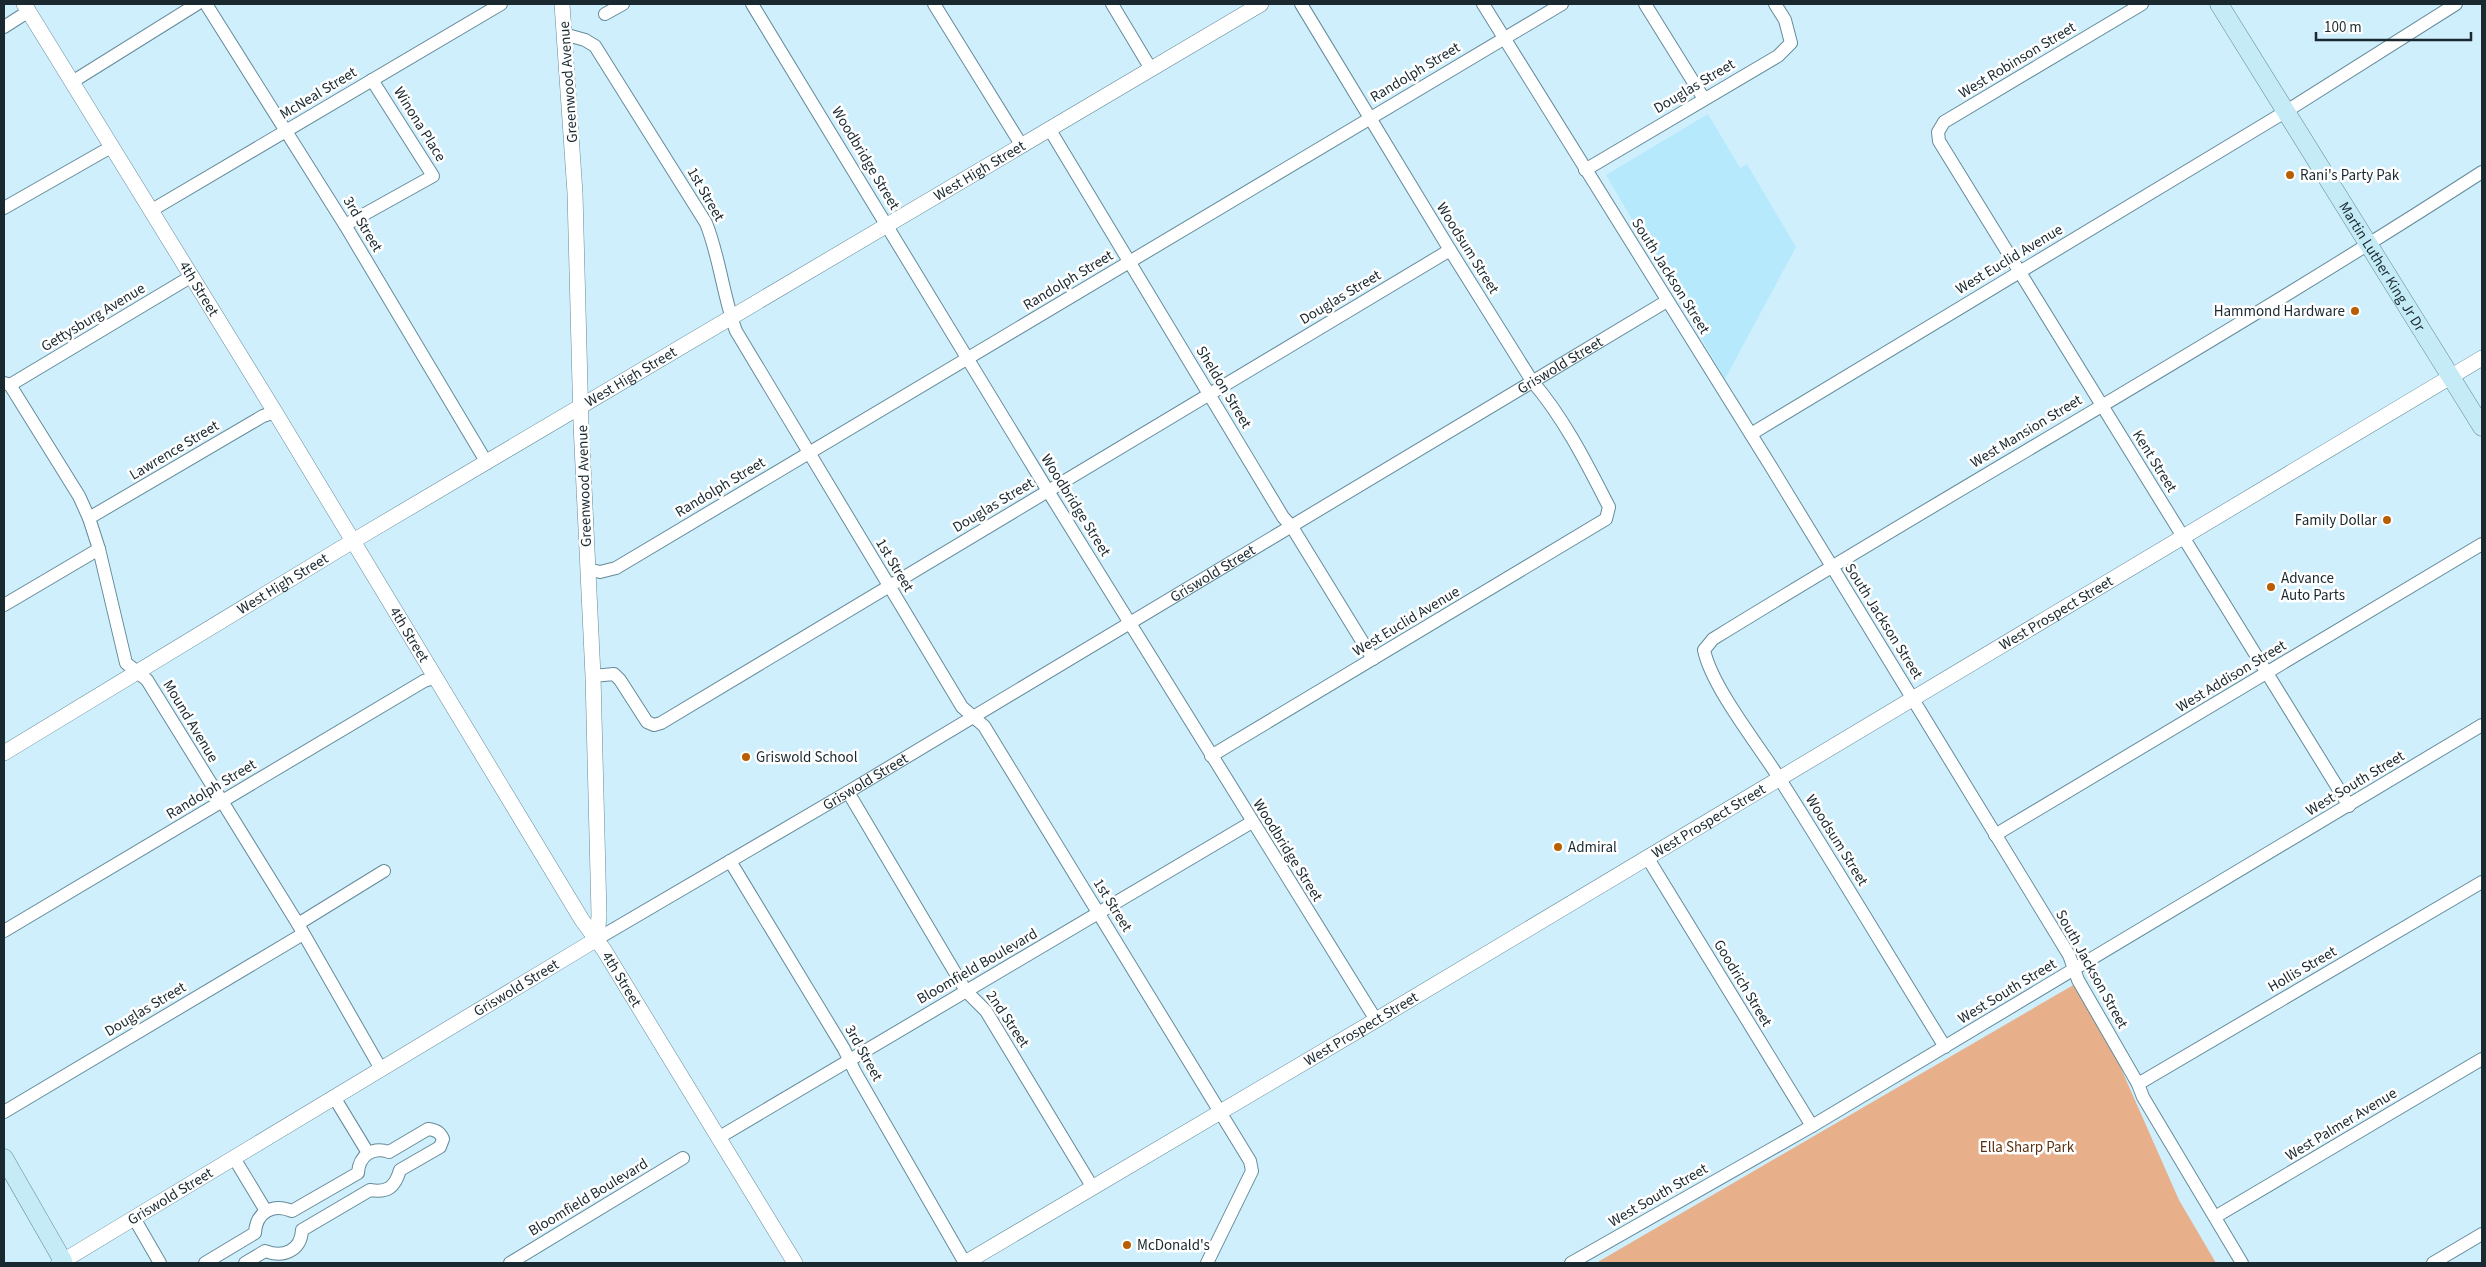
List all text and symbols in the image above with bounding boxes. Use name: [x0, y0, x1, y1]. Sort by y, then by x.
scale bar: [2316, 10, 2471, 42]
street label: West Robinson Street: [1955, 17, 2080, 104]
text: 100 m: [2324, 17, 2362, 38]
street label: Greenwood Avenue: [554, 20, 583, 144]
street label: Randolph Street: [1366, 37, 1464, 108]
street label: Douglas Street: [1650, 54, 1739, 119]
street label: McNeal Street: [276, 62, 361, 125]
street label: Winona Place: [388, 83, 451, 166]
street label: Woodbridge Street: [826, 103, 905, 214]
street label: West High Street: [930, 136, 1029, 206]
street label: 1st Street: [682, 163, 729, 225]
place label: Rani's Party Pak: [2300, 165, 2400, 186]
marker: Rani's Party Pak: [2284, 169, 2296, 181]
street label: 3rd Street: [338, 193, 387, 256]
street label: Martin Luther King Jr Dr: [2333, 198, 2430, 336]
street label: Woodsum Street: [1431, 199, 1504, 298]
street label: South Jackson Street: [1626, 214, 1715, 338]
street label: West Euclid Avenue: [1952, 219, 2067, 300]
street label: Randolph Street: [1019, 245, 1117, 316]
street label: 4th Street: [174, 257, 224, 320]
street label: Douglas Street: [1296, 265, 1385, 330]
street label: Gettysburg Avenue: [37, 278, 149, 357]
place label: Hammond Hardware: [2214, 301, 2345, 322]
marker: Hammond Hardware: [2349, 305, 2361, 317]
street label: Griswold Street: [1514, 332, 1607, 399]
street label: West High Street: [581, 342, 681, 412]
street label: Sheldon Street: [1191, 342, 1256, 432]
street label: West Mansion Street: [1966, 390, 2086, 473]
street label: Lawrence Street: [126, 415, 223, 485]
street label: Greenwood Avenue: [572, 425, 597, 547]
street label: Kent Street: [2127, 426, 2182, 496]
street label: Woodbridge Street: [1036, 450, 1116, 561]
street label: Randolph Street: [671, 452, 769, 523]
street label: Douglas Street: [949, 473, 1038, 538]
place label: Family Dollar: [2295, 510, 2378, 531]
marker: Family Dollar: [2381, 514, 2393, 526]
street label: 1st Street: [870, 535, 919, 596]
street label: Griswold Street: [1166, 540, 1260, 608]
street label: West High Street: [233, 548, 332, 620]
street label: South Jackson Street: [1839, 559, 1928, 683]
place label: Advance Auto Parts: [2281, 568, 2345, 606]
street label: West Prospect Street: [1995, 571, 2117, 656]
street label: West Euclid Avenue: [1349, 581, 1464, 662]
marker: Advance Auto Parts: [2265, 581, 2277, 593]
street label: 4th Street: [384, 603, 434, 666]
street label: West Addison Street: [2172, 635, 2290, 718]
street label: Mound Avenue: [158, 676, 224, 767]
street label: West South Street: [2302, 746, 2408, 821]
place label: Griswold School: [756, 747, 858, 768]
street label: Griswold Street: [819, 748, 912, 816]
marker: Griswold School: [740, 751, 752, 763]
street label: Randolph Street: [162, 754, 260, 825]
street label: West Prospect Street: [1648, 779, 1770, 864]
street label: Woodsum Street: [1800, 791, 1873, 890]
street label: Woodbridge Street: [1248, 795, 1328, 906]
place label: Admiral: [1568, 837, 1617, 858]
marker: Admiral: [1552, 841, 1564, 853]
street label: 1st Street: [1088, 875, 1137, 936]
street label: South Jackson Street: [2050, 906, 2133, 1032]
street label: Bloomfield Boulevard: [913, 923, 1041, 1010]
street label: Goodrich Street: [1708, 936, 1777, 1031]
street label: Hollis Street: [2264, 941, 2340, 998]
street label: 4th Street: [596, 948, 646, 1011]
street label: Griswold Street: [470, 954, 563, 1022]
street label: West South Street: [1954, 954, 2060, 1029]
street label: Douglas Street: [101, 977, 190, 1042]
street label: 2nd Street: [981, 987, 1034, 1052]
street label: West Prospect Street: [1300, 987, 1422, 1071]
street label: 3rd Street: [839, 1021, 888, 1085]
street label: West Palmer Avenue: [2281, 1083, 2401, 1166]
park label: Ella Sharp Park: [1980, 1137, 2075, 1158]
street label: Bloomfield Boulevard: [525, 1153, 652, 1241]
street label: West South Street: [1605, 1158, 1712, 1232]
street label: Griswold Street: [124, 1163, 217, 1230]
place label: McDonald's: [1137, 1235, 1210, 1256]
marker: McDonald's: [1121, 1239, 1133, 1251]

